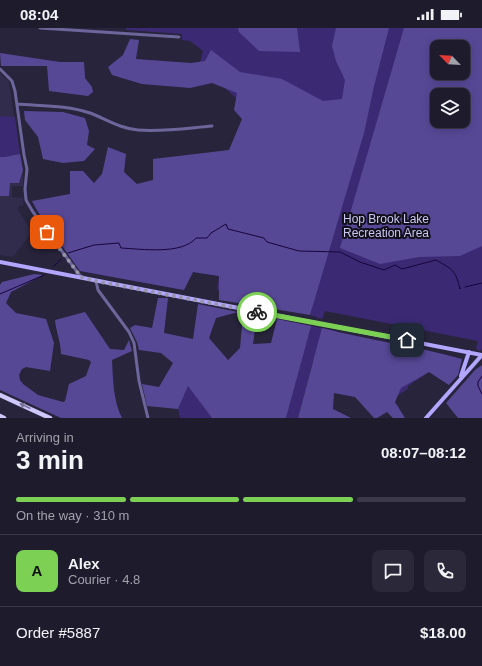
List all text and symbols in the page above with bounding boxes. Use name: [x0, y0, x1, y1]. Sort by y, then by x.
text: 08:04: [20, 6, 58, 23]
north arrow: [430, 40, 470, 80]
map controls: [430, 40, 470, 128]
button: layers: [430, 88, 470, 128]
park label: Hop Brook Lake Recreation Area: [343, 212, 429, 240]
pin: [30, 215, 64, 249]
icon: bag: [36, 221, 58, 243]
courier: [237, 292, 277, 332]
icon: bike: [246, 301, 268, 323]
pin: [390, 323, 424, 357]
icon: home: [396, 329, 418, 351]
one-way arrow: [19, 403, 31, 409]
text: Arriving in: [16, 430, 74, 445]
text: 08:07–08:12: [381, 444, 466, 461]
text: 3 min: [16, 445, 84, 475]
text: On the way · 310 m: [16, 508, 129, 523]
button: chat: [372, 550, 414, 592]
button: phone: [424, 550, 466, 592]
text: Alex: [68, 555, 100, 572]
text: A: [32, 562, 42, 579]
text: Courier · 4.8: [68, 572, 140, 587]
text: Order #5887: [16, 624, 100, 641]
text: $18.00: [420, 624, 466, 641]

